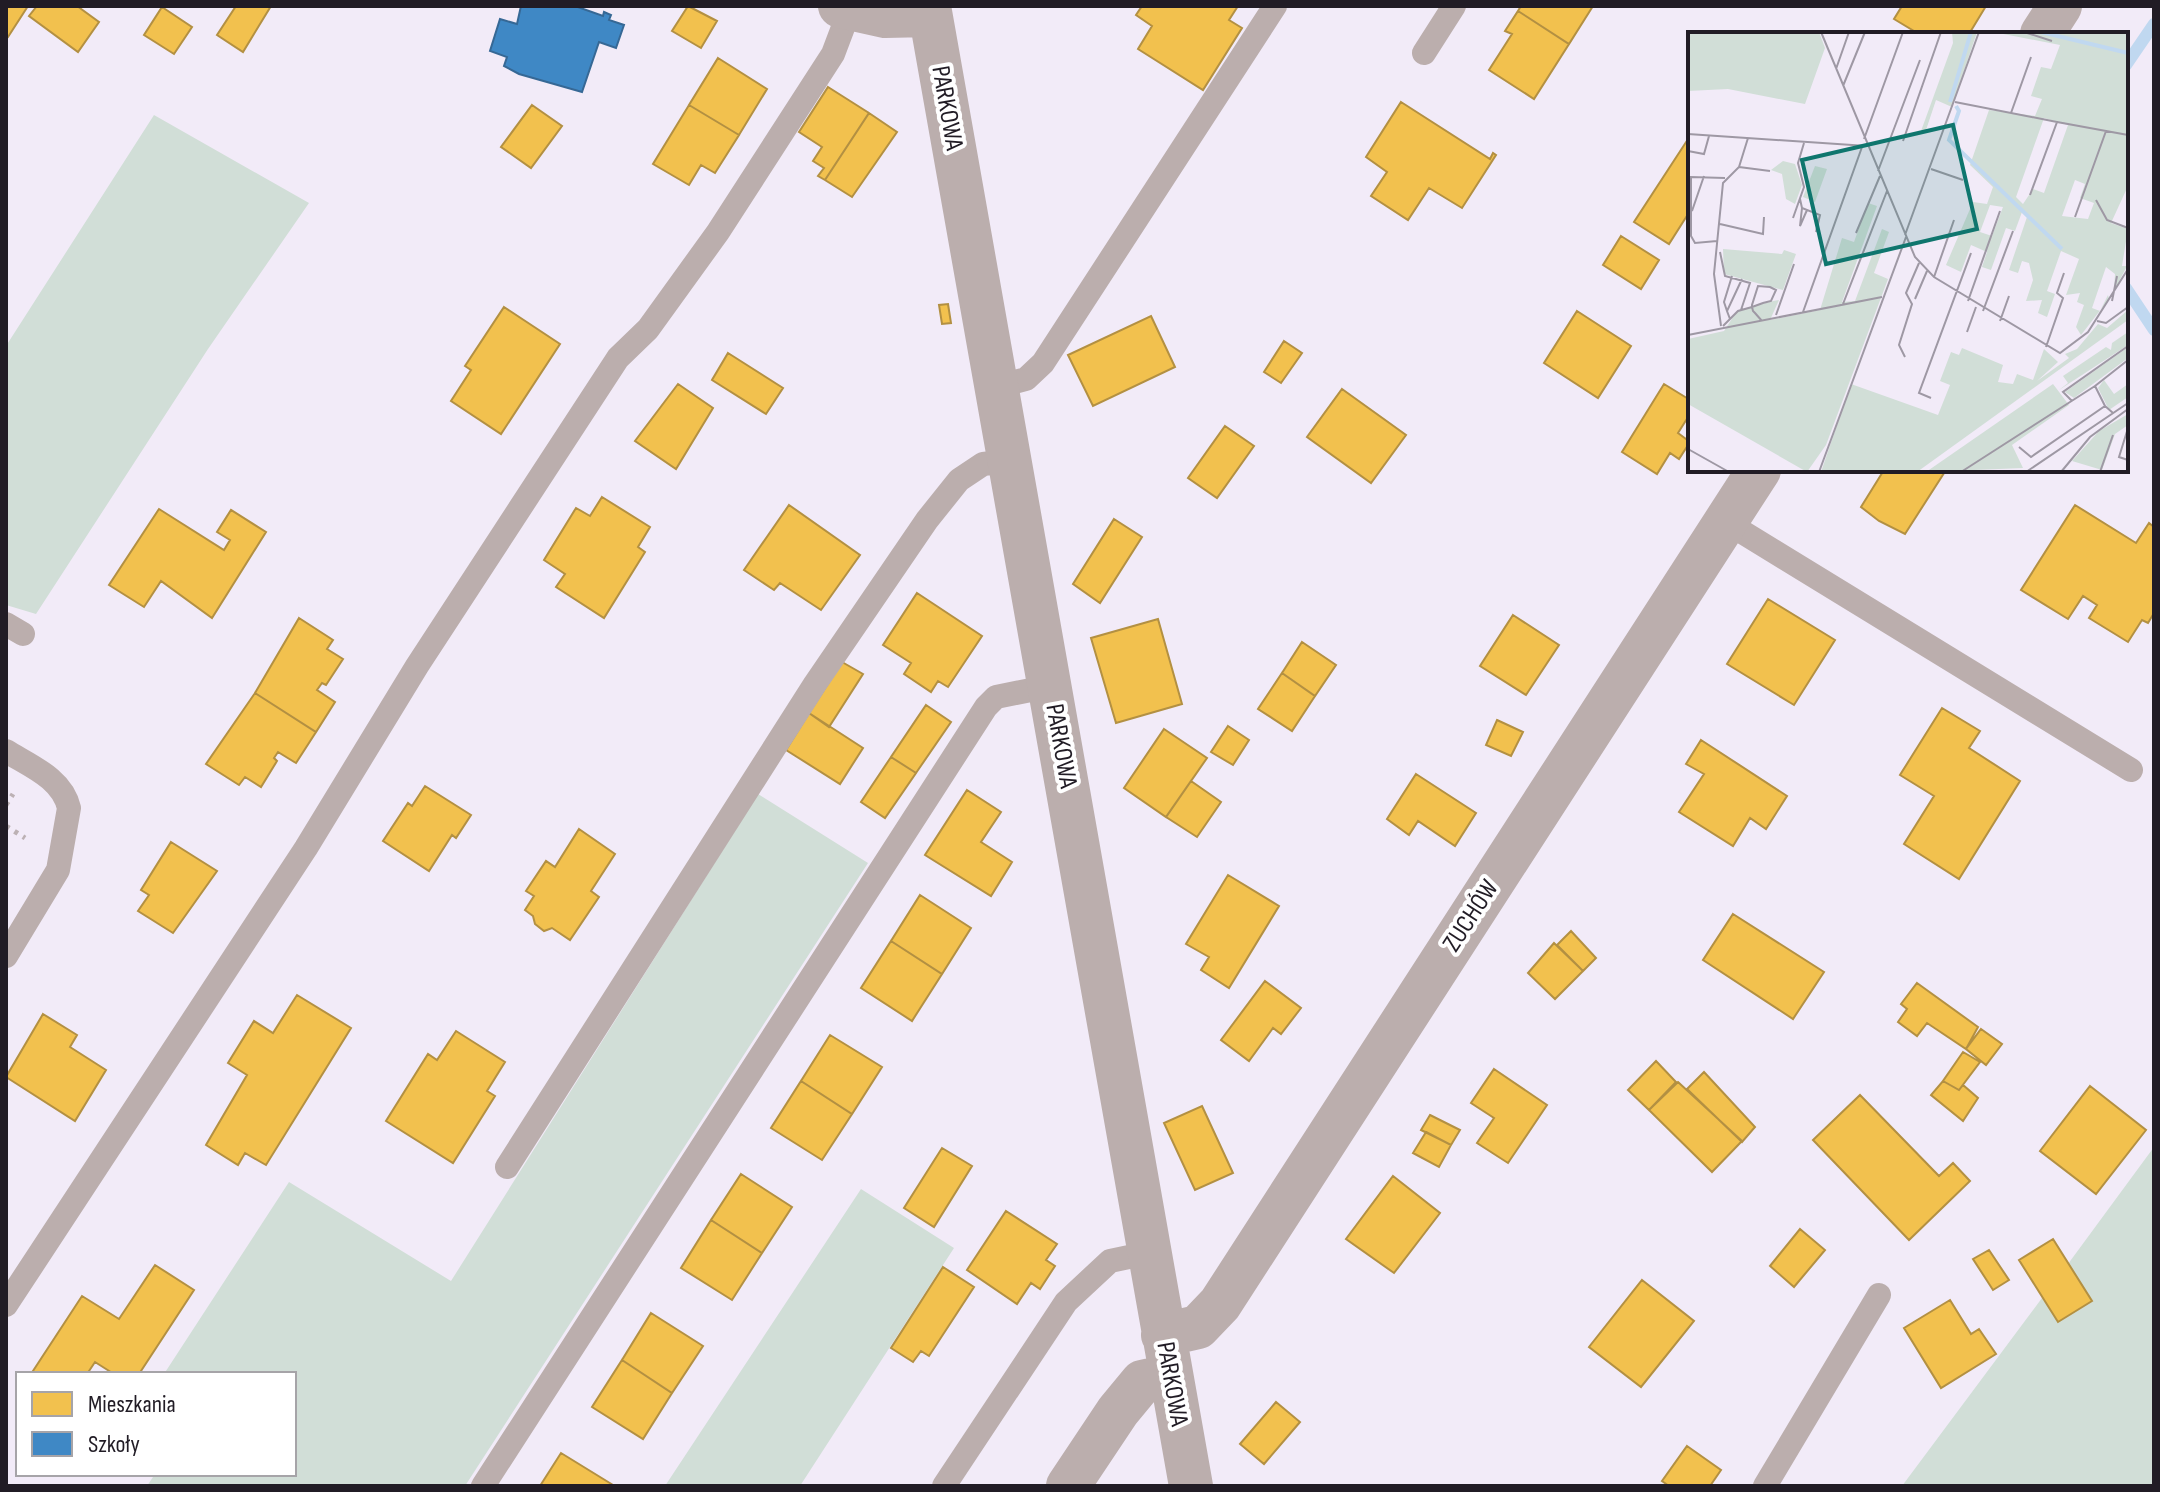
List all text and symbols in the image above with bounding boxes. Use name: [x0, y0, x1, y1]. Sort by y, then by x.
inset map: [1688, 32, 2128, 472]
street label: PARKOWA: [924, 63, 970, 153]
street label: PARKOWA: [1038, 701, 1084, 791]
street label: ZUCHÓW: [1436, 874, 1506, 958]
street label: PARKOWA: [1149, 1339, 1195, 1429]
legend: [16, 1372, 296, 1476]
text: Mieszkania: [88, 1390, 176, 1419]
text: Szkoły: [88, 1430, 140, 1459]

